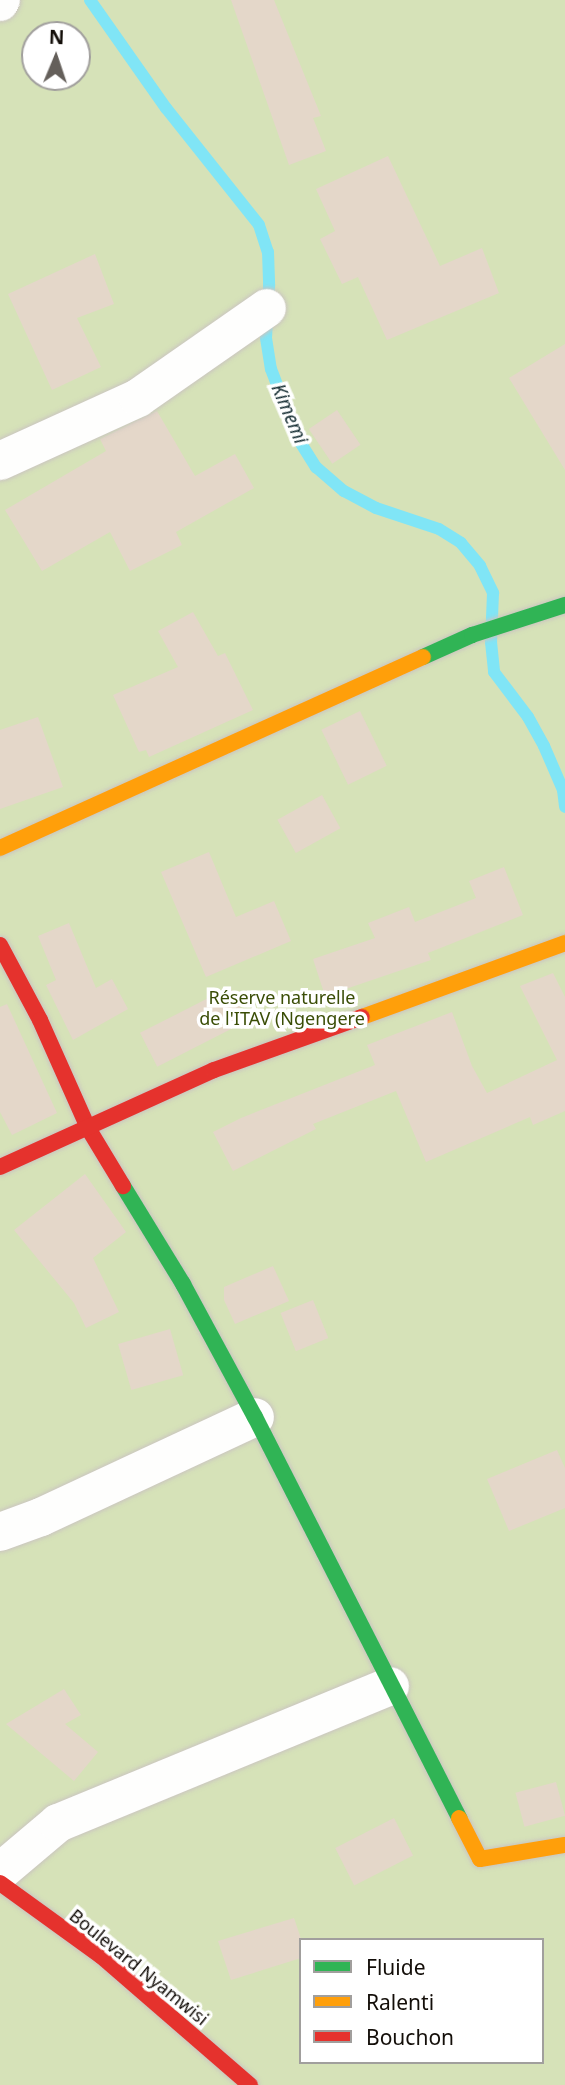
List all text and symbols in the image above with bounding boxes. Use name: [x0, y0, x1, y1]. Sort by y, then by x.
north arrow: [21, 21, 91, 91]
text: N: [48, 24, 65, 50]
water label: Kimemi: [266, 380, 312, 448]
park label: Réserve naturelle de l'ITAV (Ngengere: [199, 987, 365, 1030]
street label: Boulevard Nyamwisi: [65, 1904, 213, 2030]
legend: [299, 1938, 544, 2064]
text: Fluide: [366, 1953, 425, 1981]
text: Ralenti: [366, 1988, 434, 2016]
text: Bouchon: [366, 2023, 454, 2051]

